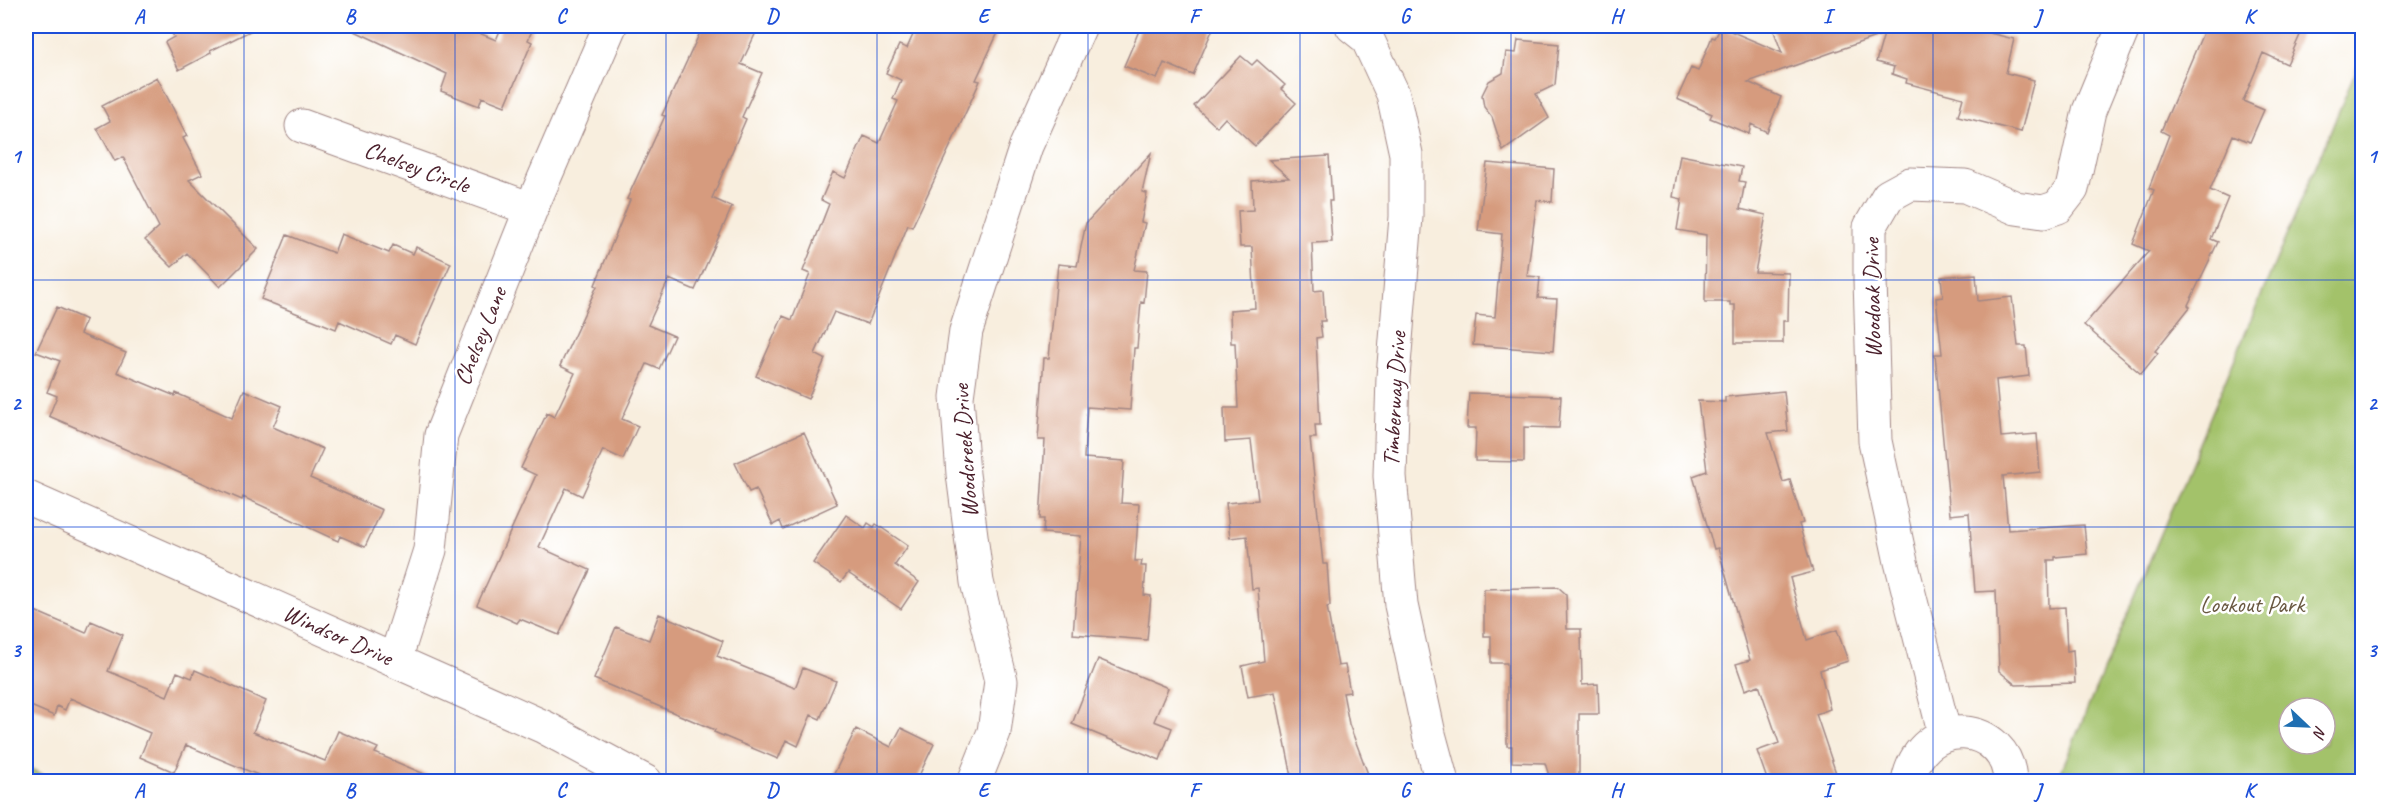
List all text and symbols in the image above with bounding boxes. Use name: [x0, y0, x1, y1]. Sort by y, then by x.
text: A: [134, 4, 146, 29]
text: B: [345, 4, 357, 29]
text: C: [556, 4, 568, 29]
text: D: [766, 4, 780, 29]
text: E: [978, 4, 992, 29]
text: F: [1189, 4, 1203, 29]
text: G: [1400, 4, 1413, 29]
text: H: [1610, 4, 1625, 29]
text: I: [1823, 4, 1836, 29]
text: J: [2033, 4, 2045, 29]
text: K: [2244, 4, 2258, 29]
street label: Chelsey Circle: [360, 134, 476, 201]
text: 1: [12, 144, 23, 169]
text: 1: [2368, 144, 2379, 169]
street label: Woodoak Drive: [1856, 236, 1888, 358]
street label: Chelsey Lane: [447, 281, 514, 389]
street label: Timberway Drive: [1375, 329, 1413, 467]
street label: Woodcreek Drive: [945, 381, 985, 519]
text: 2: [12, 391, 23, 416]
text: 2: [2368, 391, 2379, 416]
park label: Lookout Park: [2200, 589, 2306, 619]
street label: Windsor Drive: [279, 598, 399, 673]
text: 3: [12, 638, 23, 663]
text: 3: [2368, 638, 2379, 663]
north arrow: [2277, 696, 2337, 756]
text: N: [2308, 723, 2331, 743]
text: A: [134, 778, 146, 803]
text: B: [345, 778, 357, 803]
text: C: [556, 778, 568, 803]
text: D: [766, 778, 780, 803]
text: E: [978, 778, 992, 803]
text: F: [1189, 778, 1203, 803]
text: G: [1400, 778, 1413, 803]
text: H: [1610, 778, 1625, 803]
text: I: [1823, 778, 1836, 803]
text: J: [2033, 778, 2045, 803]
text: K: [2244, 778, 2258, 803]

